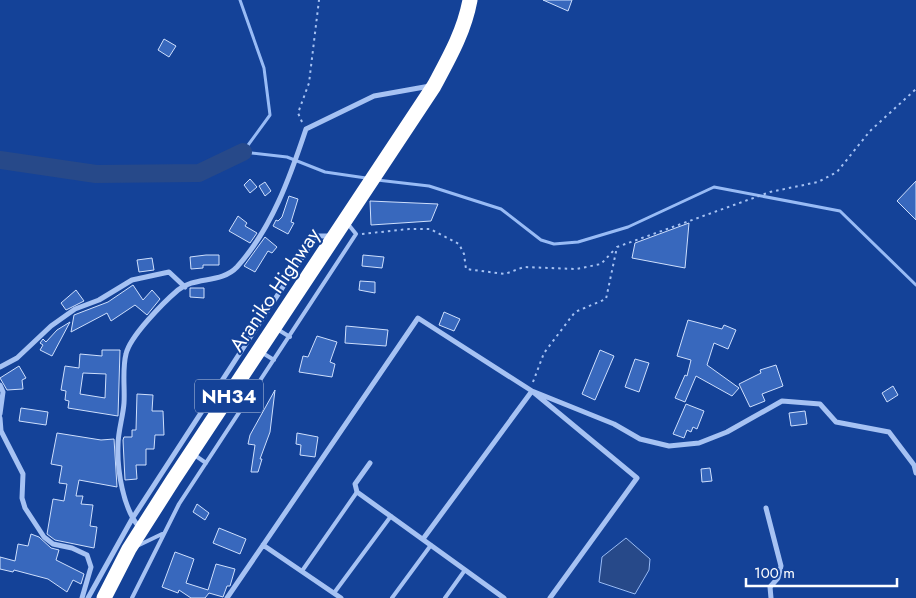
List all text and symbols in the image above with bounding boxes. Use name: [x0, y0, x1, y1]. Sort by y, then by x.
street label: Araniko Highway: [223, 222, 327, 358]
road number: NH34: [195, 380, 263, 412]
scale bar: [746, 556, 897, 588]
text: 100 m: [754, 562, 795, 584]

